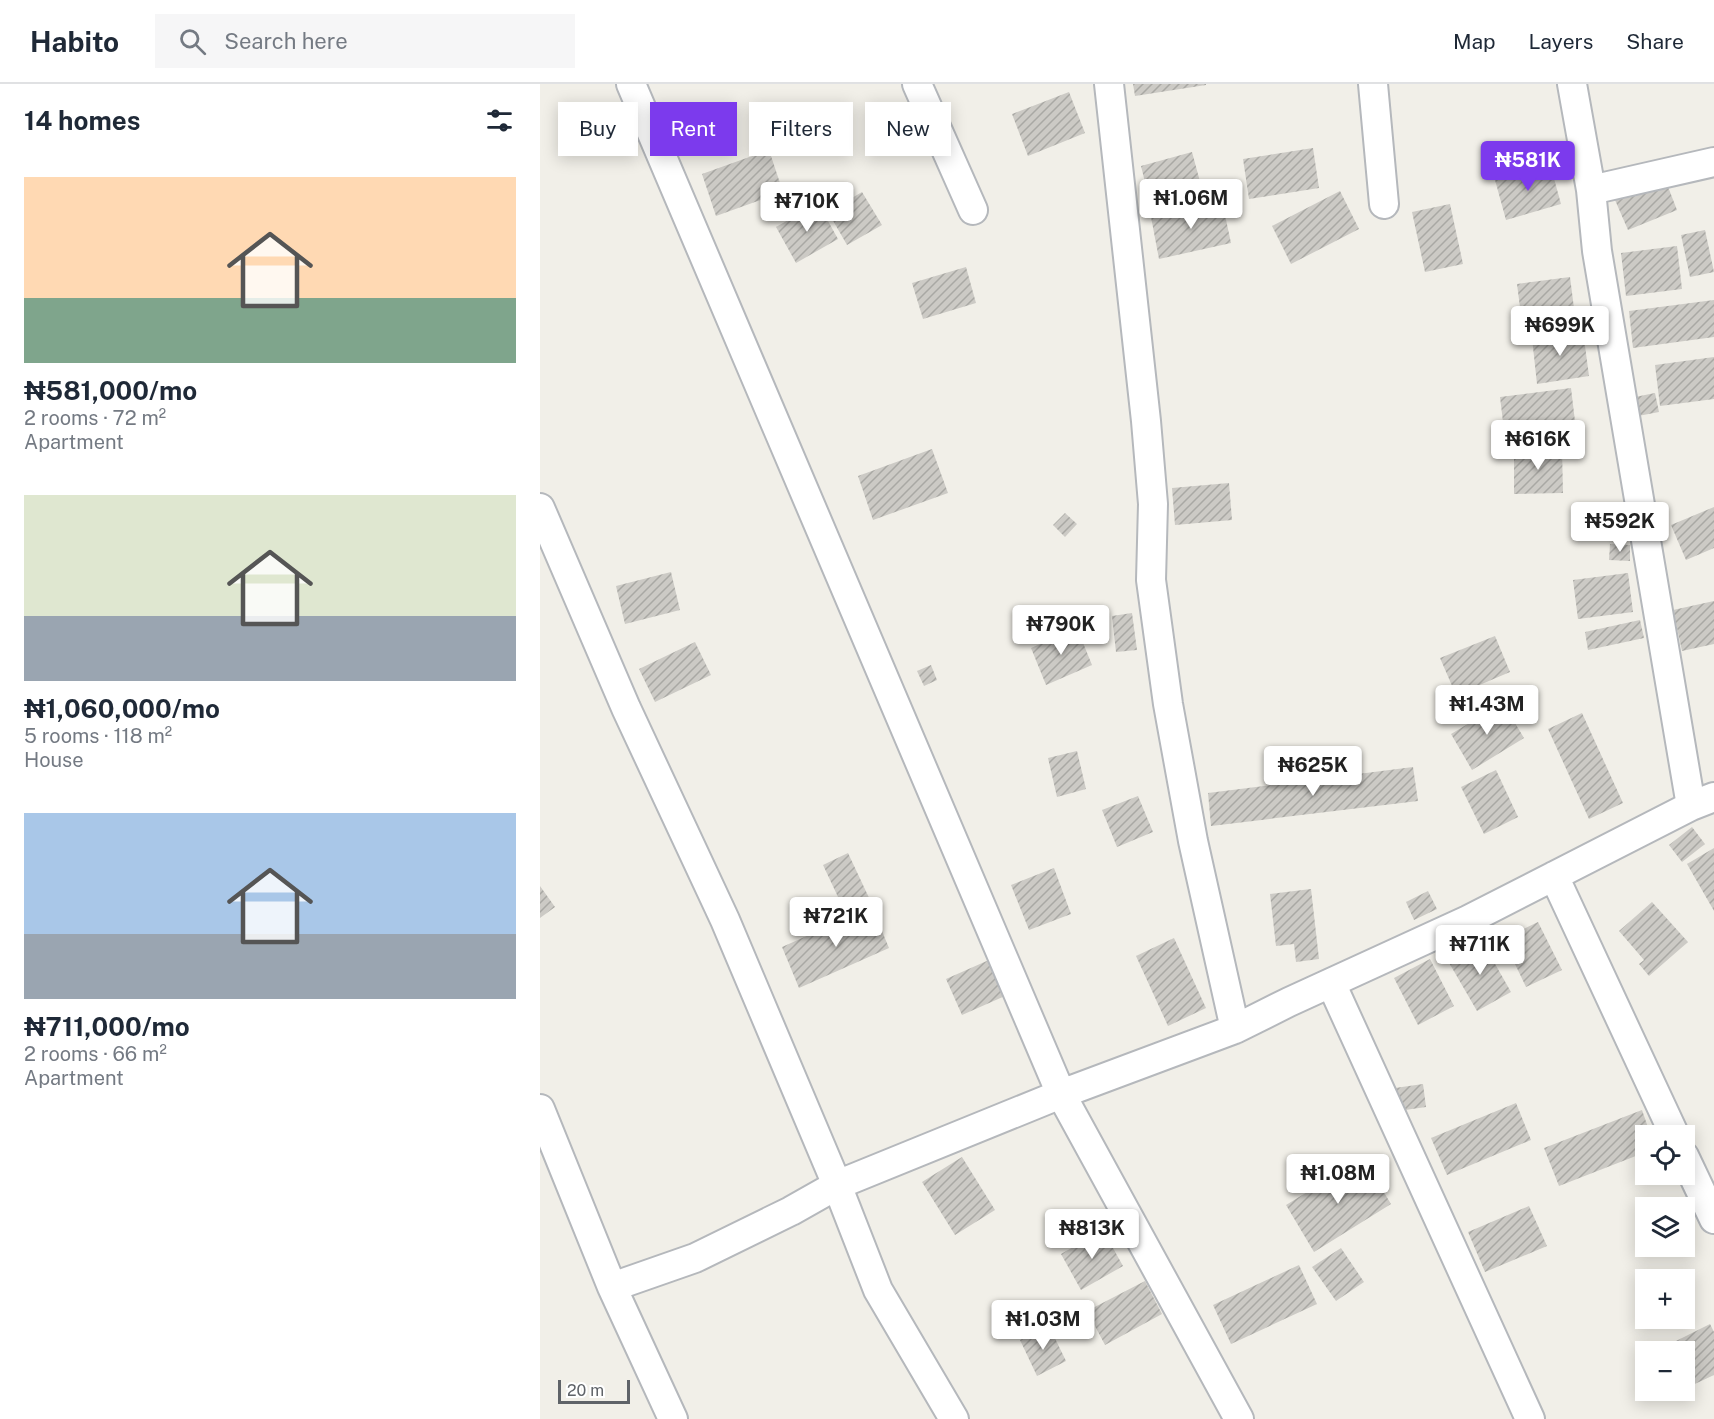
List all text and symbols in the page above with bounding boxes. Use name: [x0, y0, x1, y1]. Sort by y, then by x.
search box: [155, 14, 575, 68]
text: Habito: [30, 25, 119, 58]
icon: search: [176, 25, 209, 58]
text: Search here: [224, 28, 348, 54]
text: Map: [1453, 29, 1496, 54]
text: Layers: [1529, 29, 1593, 54]
text: Share: [1626, 29, 1684, 54]
chip: Buy: [558, 102, 638, 156]
chip: Rent: [650, 102, 737, 156]
chip: Filters: [749, 102, 853, 156]
chip: New: [865, 102, 951, 156]
icon: filters: [483, 104, 516, 137]
text: 14 homes: [24, 105, 140, 136]
pin: ₦581K: [1486, 141, 1570, 192]
text: ₦581K: [1495, 148, 1561, 172]
pin: ₦1.06M: [1142, 179, 1240, 230]
pin: ₦710K: [765, 182, 849, 233]
text: ₦1.06M: [1154, 186, 1228, 210]
text: ₦710K: [774, 189, 840, 213]
icon: home: [216, 216, 324, 324]
pin: ₦699K: [1518, 306, 1602, 357]
text: ₦699K: [1525, 313, 1595, 337]
text: ₦581,000/mo: [24, 375, 197, 406]
text: 2 rooms · 72 m²: [24, 406, 166, 430]
pin: ₦616K: [1496, 420, 1580, 471]
text: ₦616K: [1505, 427, 1571, 451]
text: Apartment: [24, 430, 124, 454]
pin: ₦592K: [1578, 502, 1662, 553]
text: ₦592K: [1585, 509, 1655, 533]
icon: home: [216, 534, 324, 642]
pin: ₦790K: [1019, 605, 1103, 656]
text: ₦790K: [1026, 612, 1096, 636]
pin: ₦1.43M: [1438, 685, 1536, 736]
text: ₦1.43M: [1449, 692, 1525, 716]
text: ₦1,060,000/mo: [24, 693, 220, 724]
text: 5 rooms · 118 m²: [24, 724, 172, 748]
pin: ₦625K: [1271, 746, 1355, 797]
text: House: [24, 748, 84, 772]
text: ₦625K: [1278, 753, 1348, 777]
icon: home: [216, 852, 324, 960]
pin: ₦721K: [794, 897, 878, 948]
text: ₦721K: [804, 904, 868, 928]
pin: ₦711K: [1438, 925, 1522, 976]
text: ₦711K: [1450, 932, 1510, 956]
text: ₦711,000/mo: [24, 1011, 190, 1042]
text: 2 rooms · 66 m²: [24, 1042, 167, 1066]
text: Apartment: [24, 1066, 124, 1090]
map controls: [1635, 1125, 1695, 1401]
button: locate: [1635, 1125, 1695, 1185]
pin: ₦1.08M: [1289, 1154, 1387, 1205]
text: ₦1.08M: [1300, 1161, 1376, 1185]
button: layers: [1635, 1197, 1695, 1257]
pin: ₦813K: [1050, 1209, 1134, 1260]
text: ₦813K: [1059, 1216, 1125, 1240]
button: +: [1635, 1269, 1695, 1329]
pin: ₦1.03M: [994, 1300, 1092, 1351]
text: ₦1.03M: [1005, 1307, 1081, 1331]
button: −: [1635, 1341, 1695, 1401]
scale bar: [558, 1377, 630, 1404]
text: 20 m: [567, 1381, 604, 1400]

